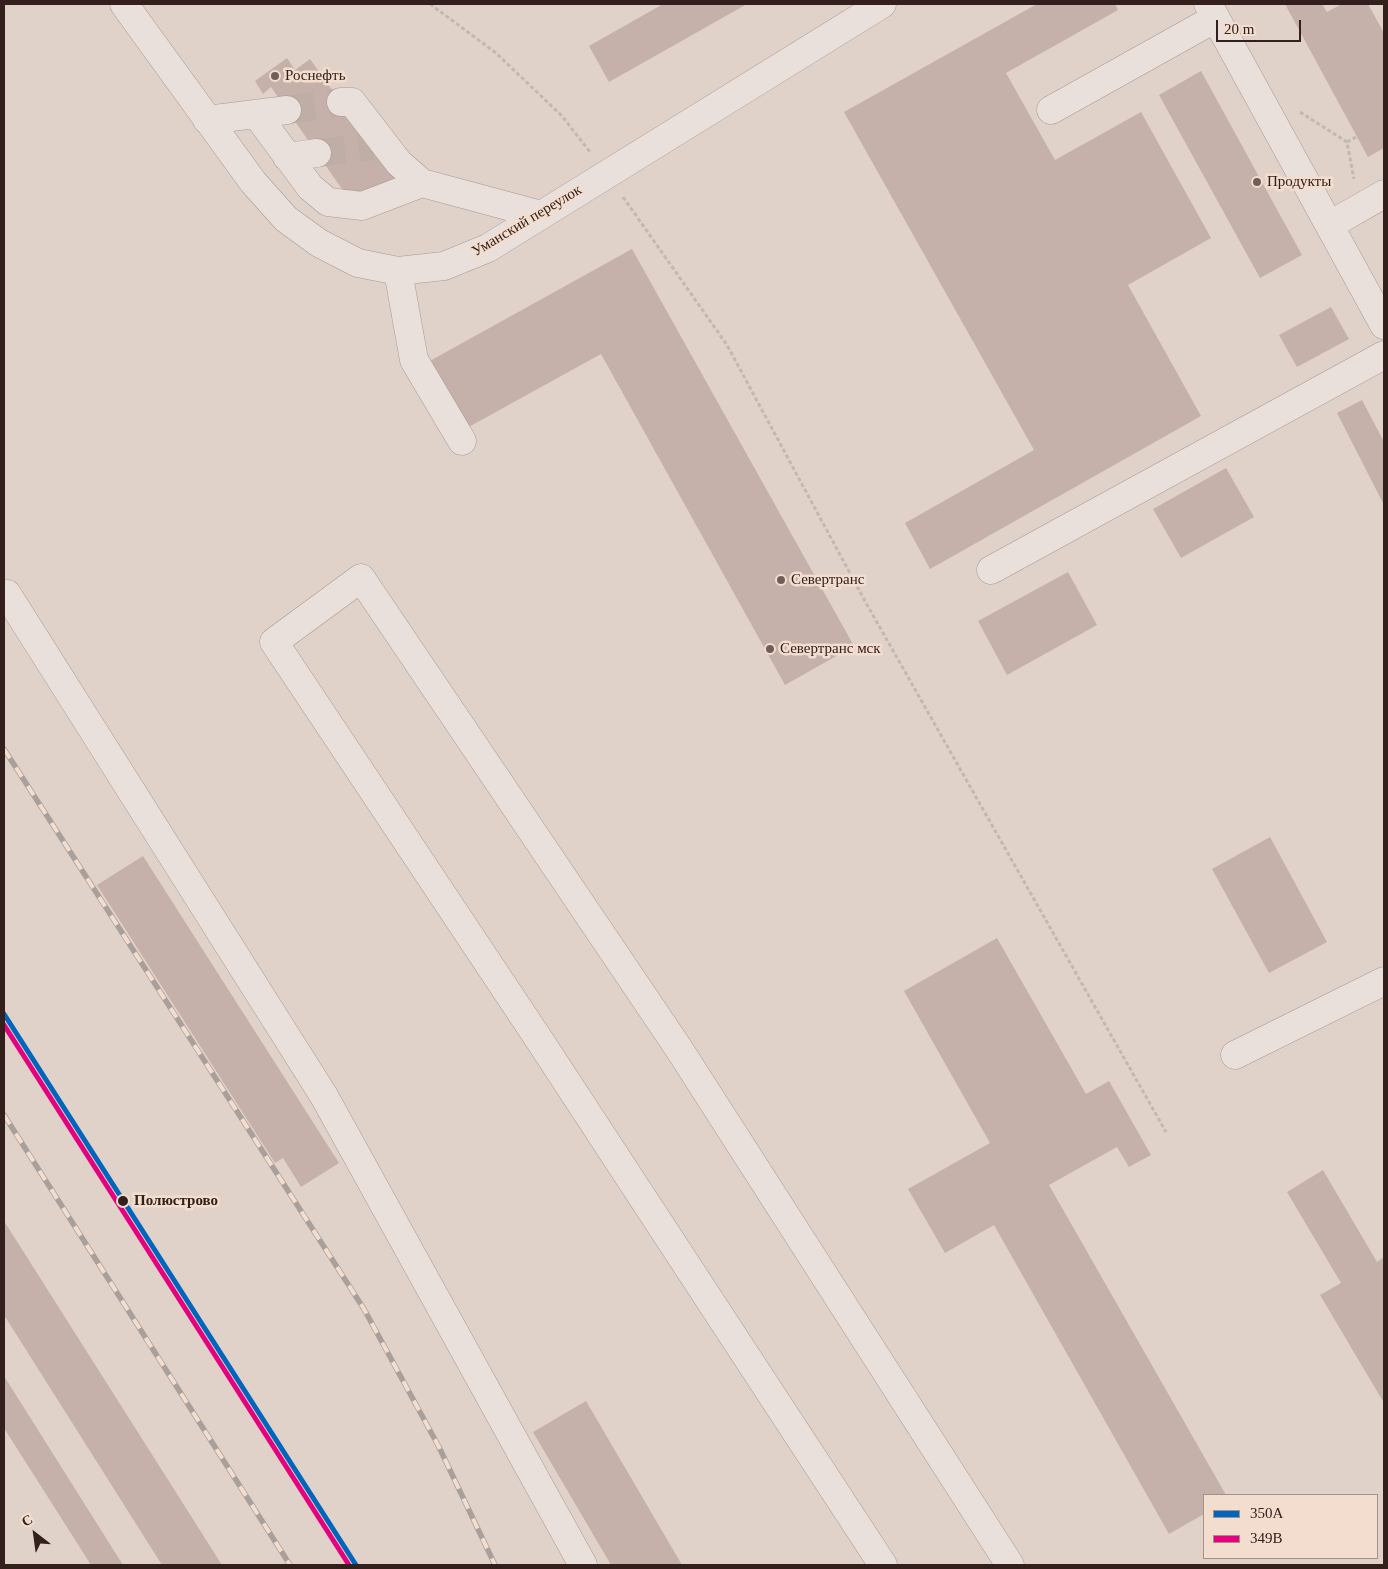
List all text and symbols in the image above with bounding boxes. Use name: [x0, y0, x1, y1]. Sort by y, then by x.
scale bar: [1218, 10, 1303, 42]
text: 20 m: [1224, 21, 1254, 37]
place label: Роснефть: [285, 67, 345, 85]
marker: Роснефть: [269, 70, 281, 82]
place label: Продукты: [1267, 173, 1331, 191]
marker: Продукты: [1251, 176, 1263, 188]
street label: Уманский переулок: [469, 181, 585, 261]
place label: Севертранс: [791, 571, 864, 589]
marker: Севертранс: [775, 574, 787, 586]
place label: Севертранс мск: [780, 640, 881, 658]
marker: Севертранс мск: [764, 643, 776, 655]
place label: Полюстрово: [134, 1192, 218, 1210]
marker: Полюстрово: [116, 1194, 130, 1208]
legend: [1203, 1494, 1378, 1559]
text: 350А: [1250, 1505, 1283, 1521]
north arrow: [10, 1509, 60, 1559]
text: С: [19, 1512, 35, 1530]
text: 349В: [1250, 1530, 1283, 1546]

